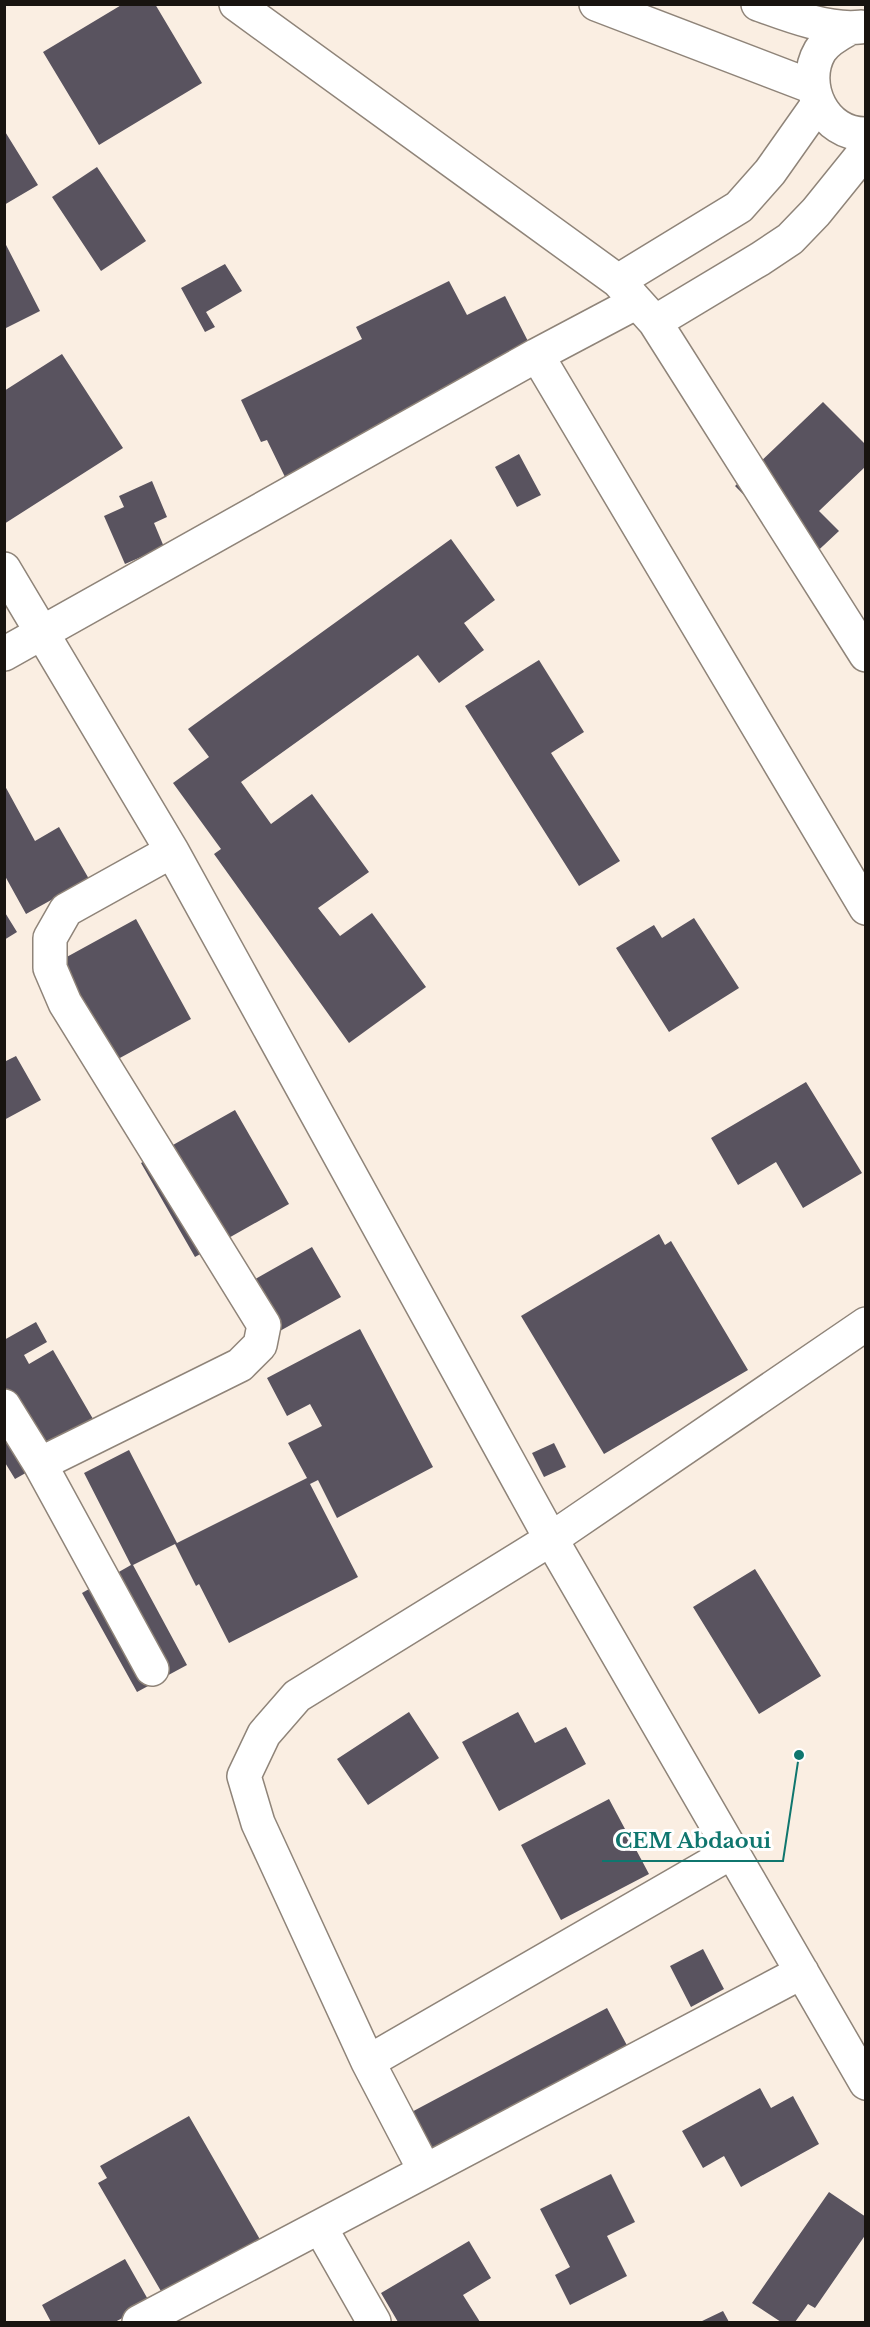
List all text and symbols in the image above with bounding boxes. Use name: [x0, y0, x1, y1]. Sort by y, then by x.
callout: CEM Abdaoui: [602, 1822, 783, 1861]
text: CEM Abdaoui: [615, 1828, 772, 1854]

